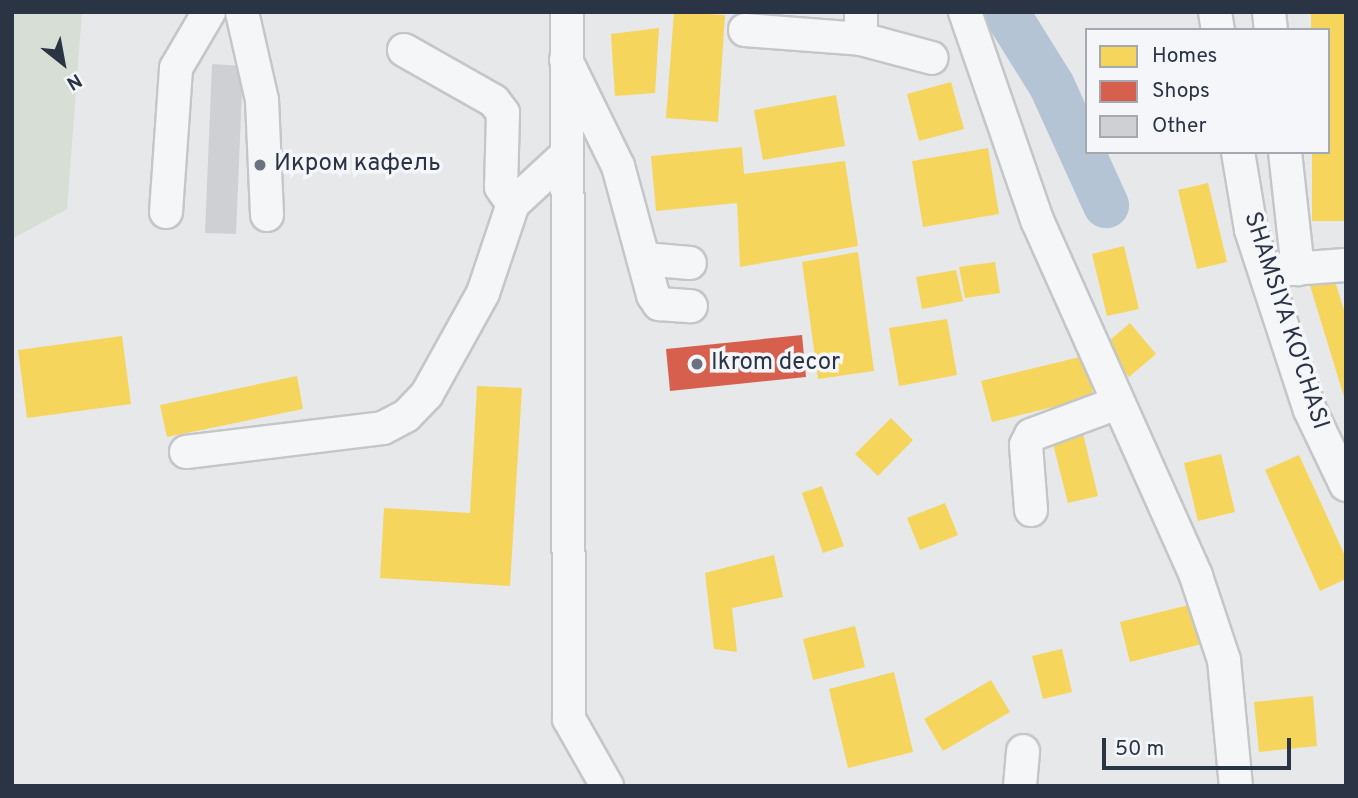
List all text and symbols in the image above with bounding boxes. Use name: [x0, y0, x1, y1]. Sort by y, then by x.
north arrow: [28, 28, 98, 98]
legend: [1085, 28, 1330, 154]
text: Homes: [1152, 43, 1217, 70]
text: N: [62, 67, 86, 95]
text: Shops: [1152, 78, 1210, 105]
text: Other: [1152, 113, 1207, 140]
place label: Икром кафель: [274, 151, 441, 179]
marker: Икром кафель: [252, 157, 268, 173]
street label: SHAMSIYA KO'CHASI: [1236, 208, 1334, 434]
place label: Ikrom decor: [711, 350, 840, 378]
marker: Ikrom decor: [689, 356, 705, 372]
scale bar: [1106, 724, 1295, 768]
text: 50 m: [1115, 736, 1164, 763]

